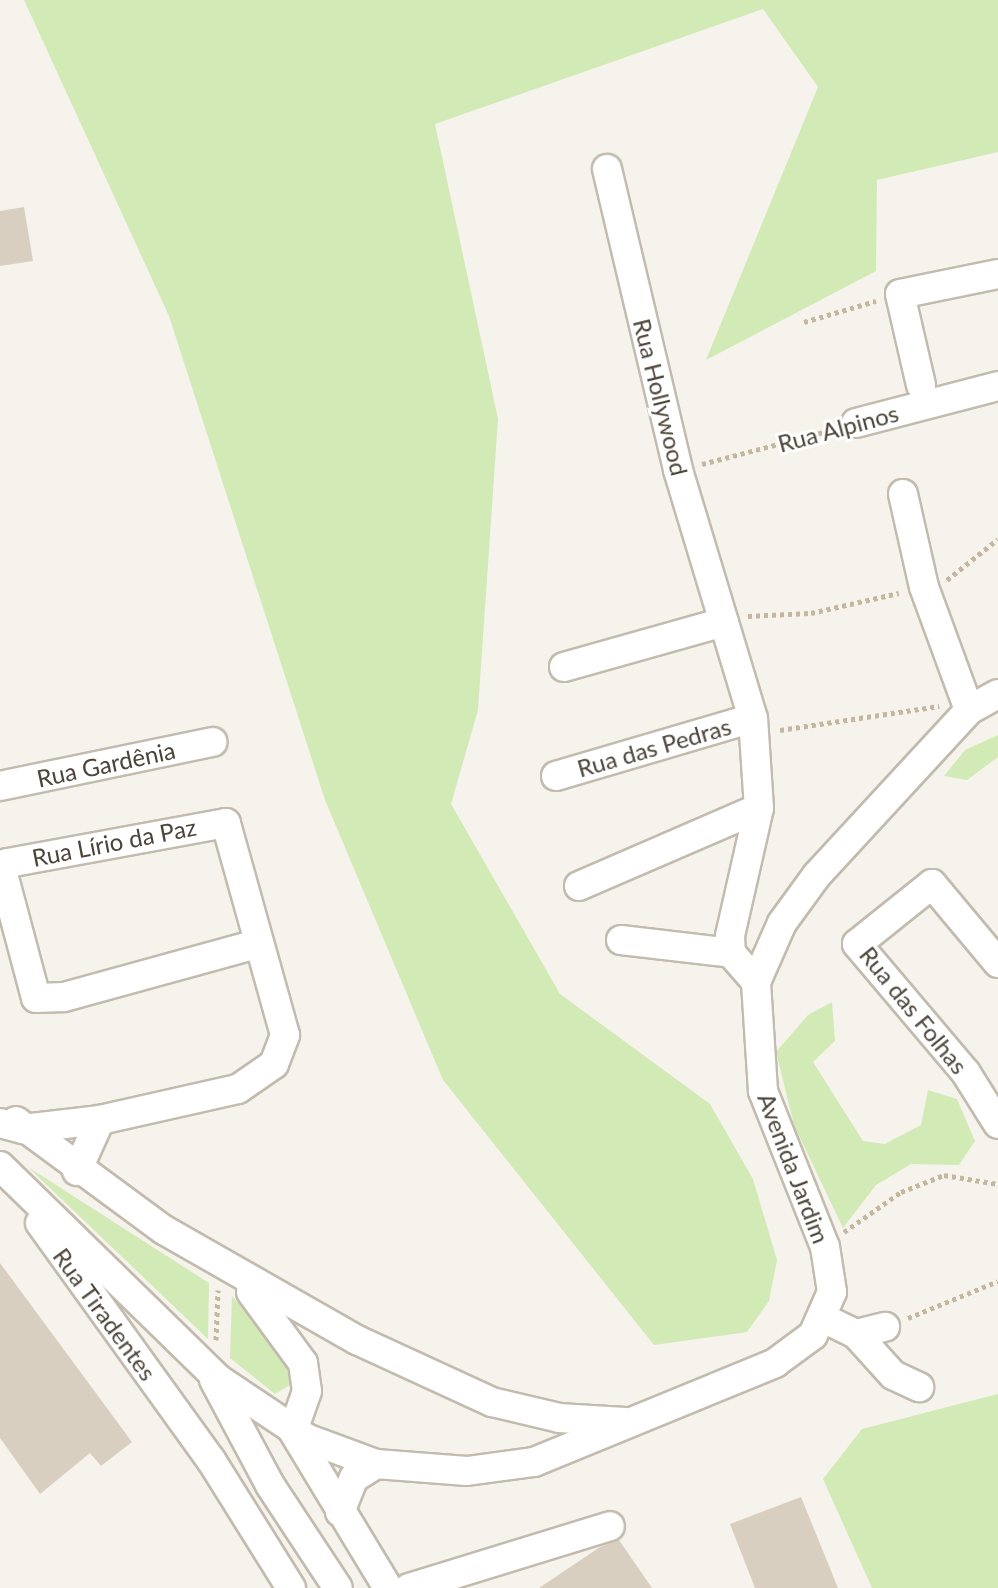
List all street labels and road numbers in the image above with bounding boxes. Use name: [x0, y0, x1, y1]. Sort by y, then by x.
street label: Rua Hollywood: [628, 316, 694, 478]
street label: Rua Alpinos: [774, 398, 902, 458]
street label: Rua das Pedras: [574, 711, 734, 783]
street label: Rua Gardênia: [34, 735, 178, 793]
street label: Rua Lírio da Paz: [29, 812, 199, 872]
street label: Rua das Folhas: [854, 941, 974, 1079]
street label: Avenida Jardim: [752, 1088, 836, 1248]
street label: Rua Tiradentes: [47, 1242, 163, 1386]

